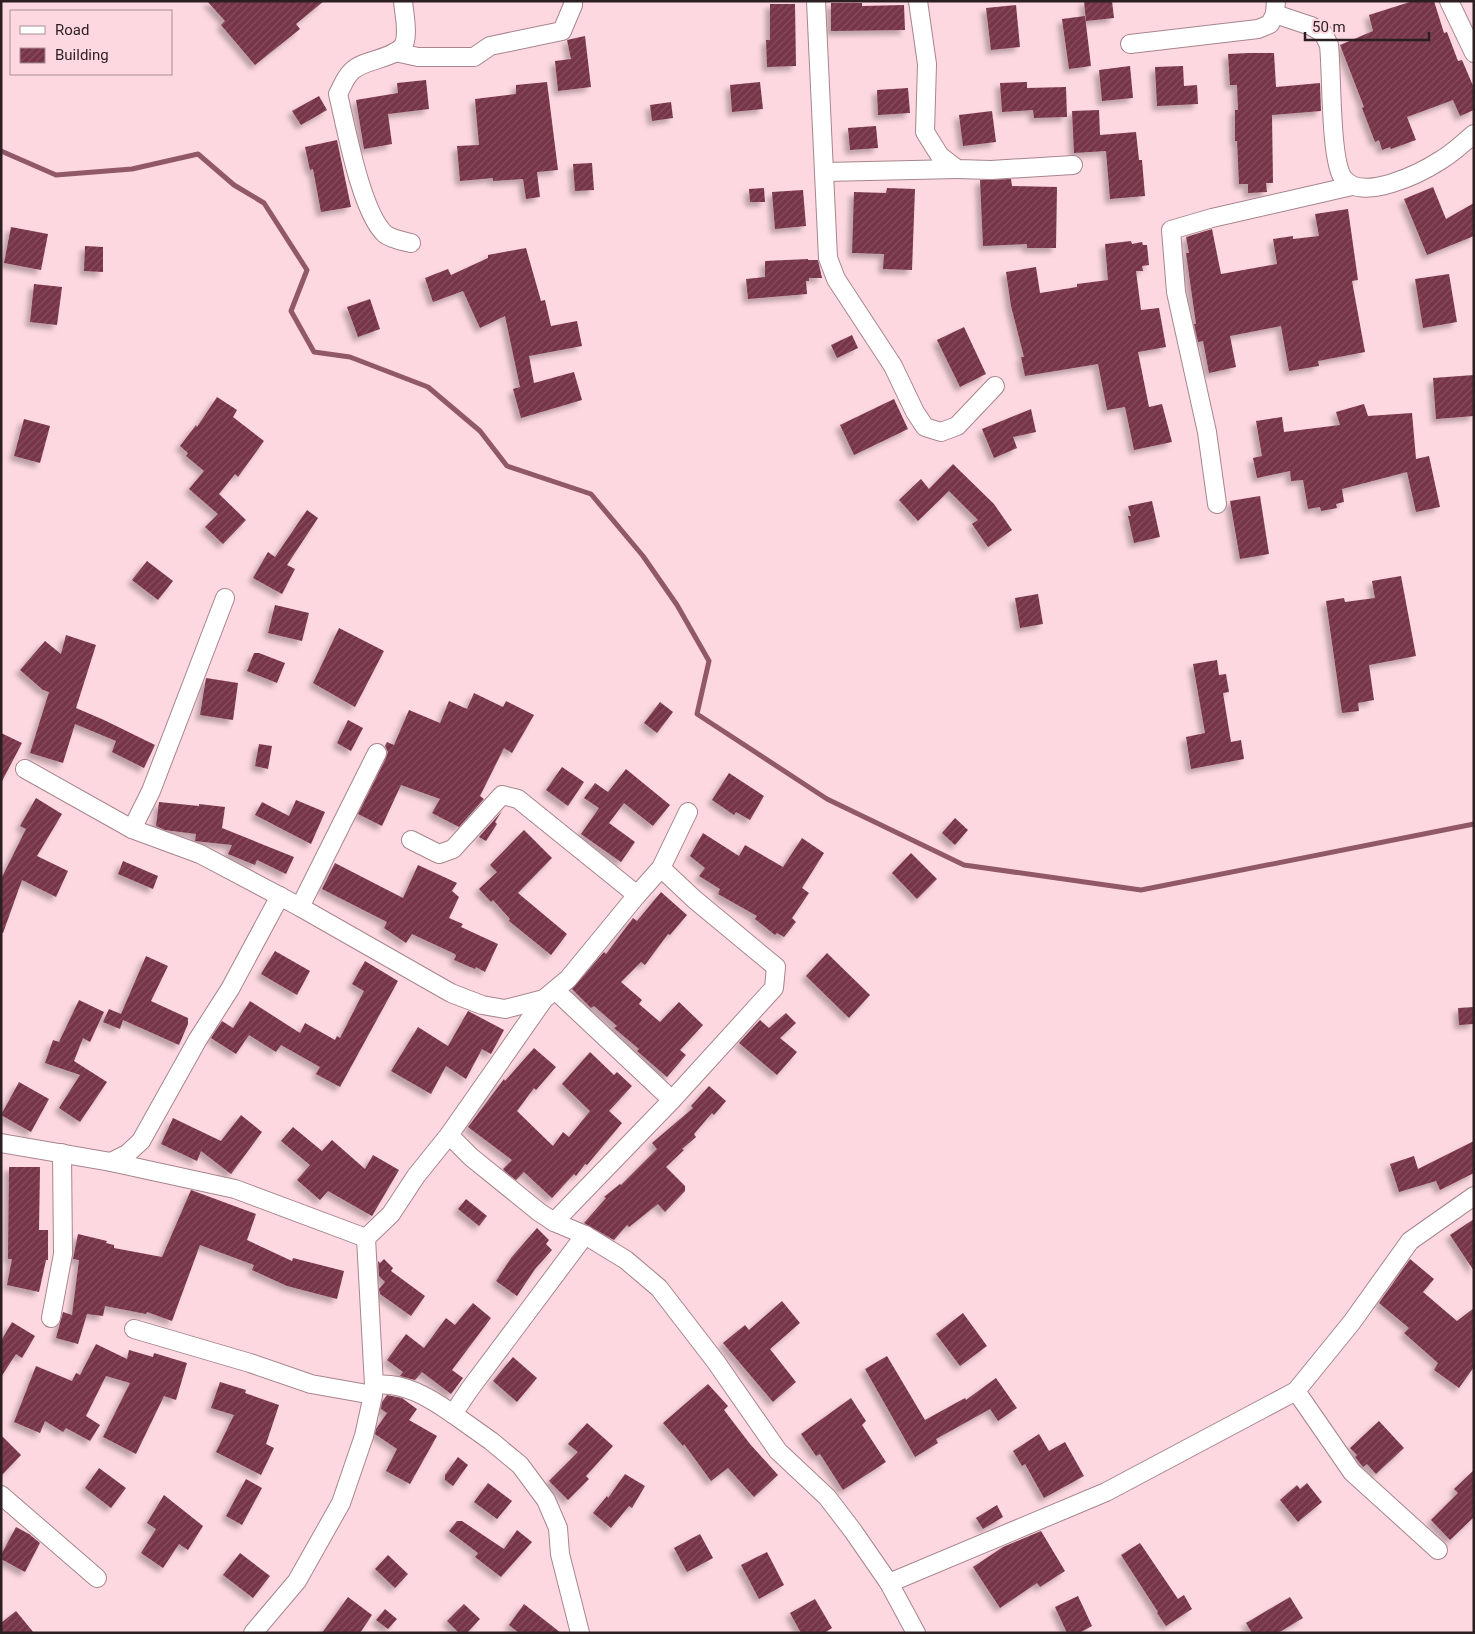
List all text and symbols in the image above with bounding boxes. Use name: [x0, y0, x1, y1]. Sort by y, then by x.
legend: [10, 10, 172, 75]
scale bar: [1305, 10, 1429, 42]
text: 50 m: [1312, 18, 1346, 36]
text: Road: [55, 21, 89, 39]
text: Building: [55, 46, 109, 64]

